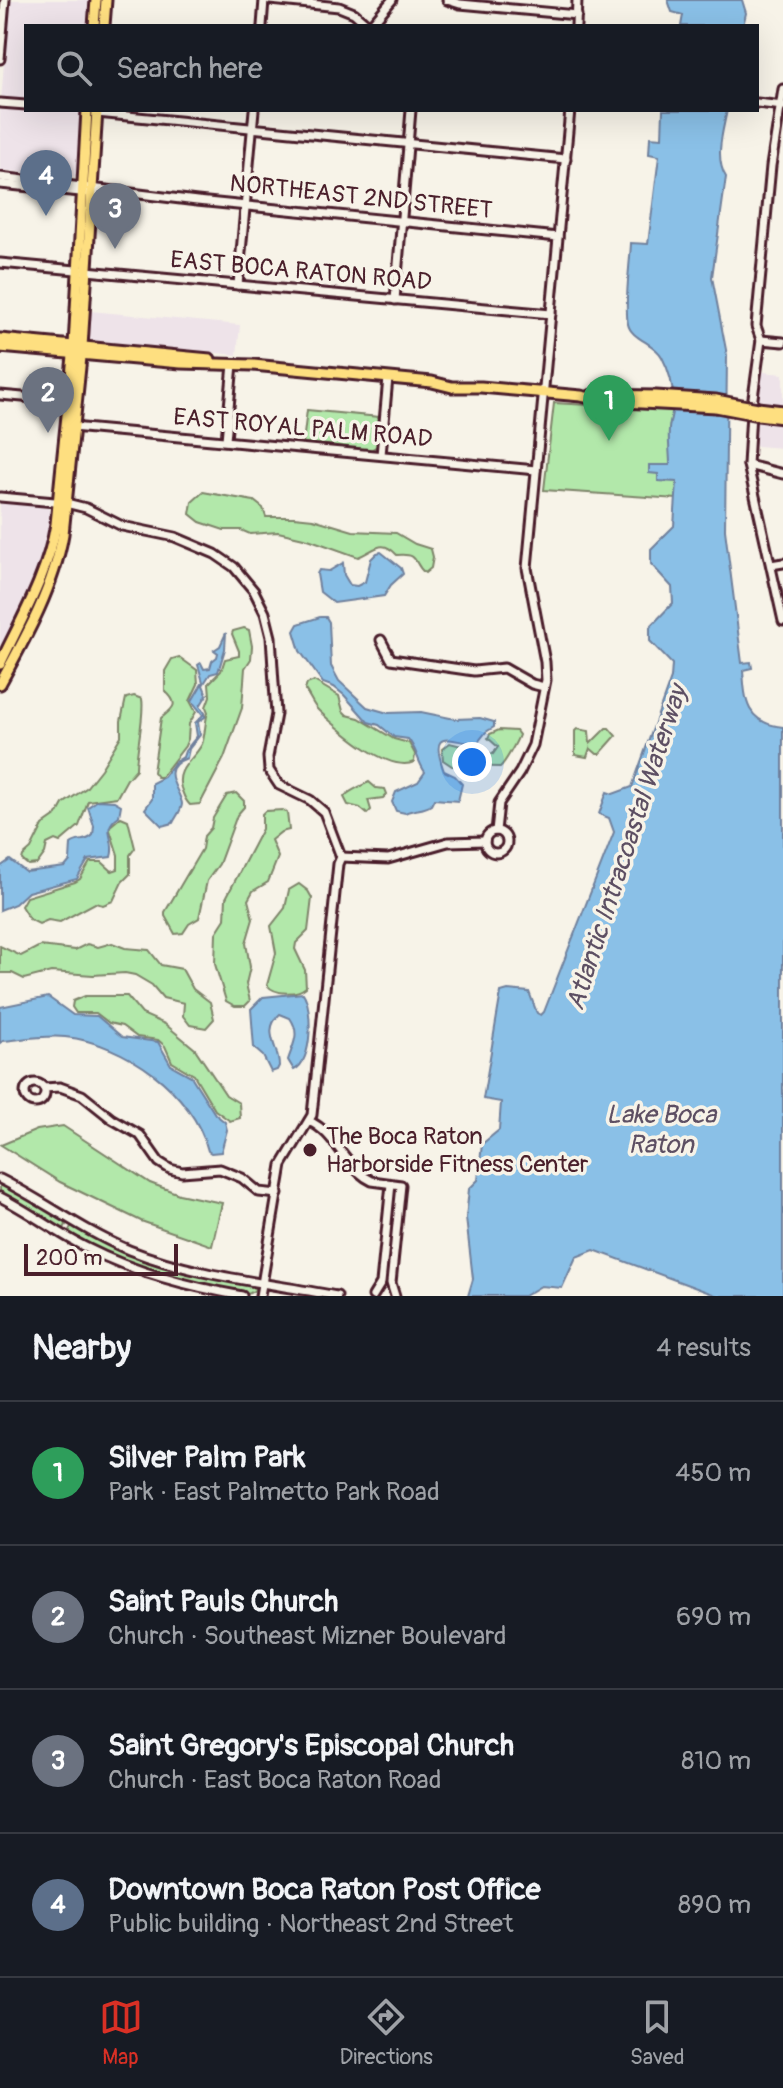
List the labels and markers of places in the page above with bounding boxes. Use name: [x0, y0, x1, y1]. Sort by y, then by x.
pin: 4: [20, 150, 72, 216]
pin: 3: [89, 183, 141, 249]
pin: 2: [22, 367, 74, 433]
pin: 1: [583, 375, 635, 441]
place label: The Boca Raton Harborside Fitness Center: [326, 1122, 589, 1179]
marker: The Boca Raton Harborside Fitness Center: [301, 1141, 319, 1159]

